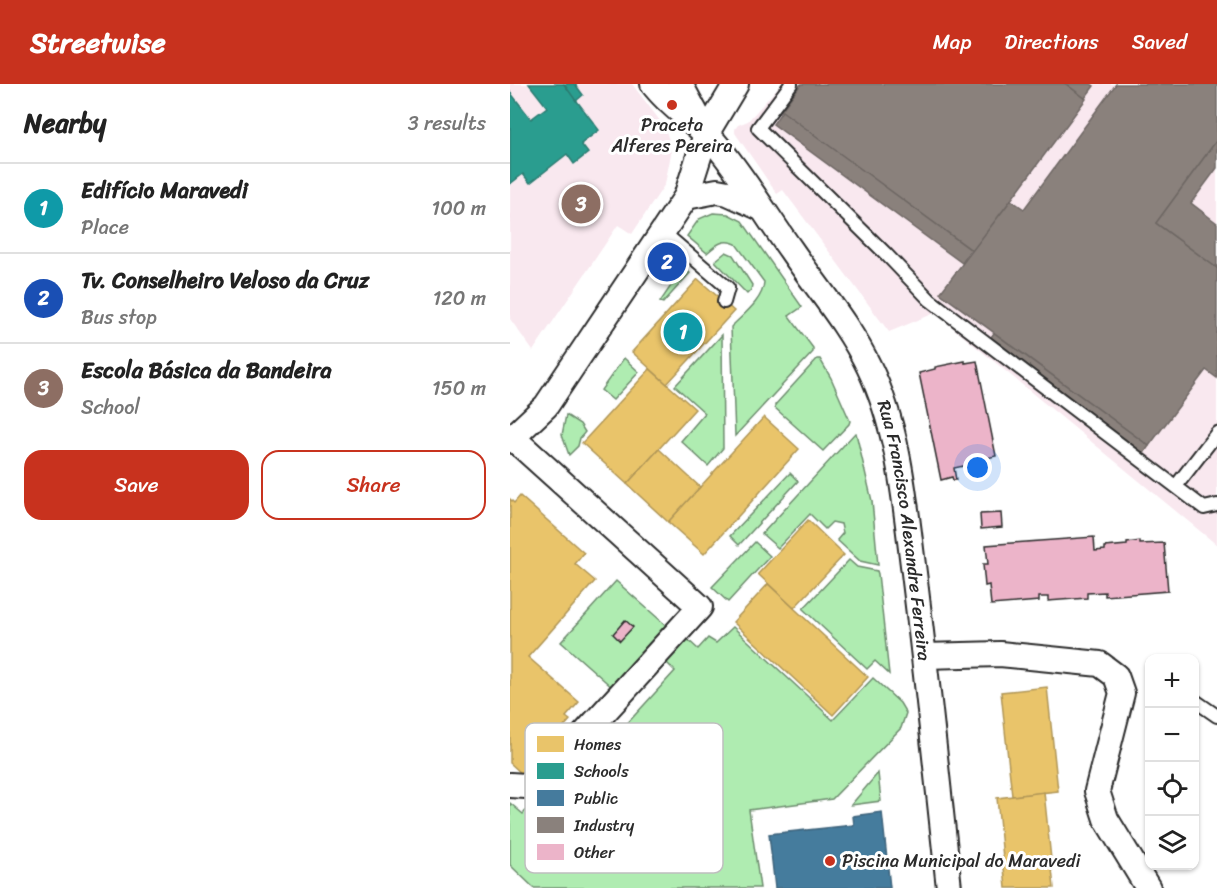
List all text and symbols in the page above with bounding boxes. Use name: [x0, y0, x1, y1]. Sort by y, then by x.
text: Streetwise: [30, 18, 166, 67]
text: Map: [933, 23, 971, 61]
text: Directions: [1004, 23, 1099, 61]
text: Saved: [1132, 23, 1187, 61]
marker: Praceta Alferes Pereira: [665, 98, 679, 112]
text: Nearby: [24, 100, 106, 146]
text: 3 results: [408, 106, 486, 141]
place label: Praceta Alferes Pereira: [610, 109, 733, 162]
text: Edifício Maravedi: [81, 171, 248, 210]
pin: 3: [562, 182, 600, 226]
text: 1: [39, 191, 48, 226]
text: 100 m: [432, 191, 486, 226]
text: Place: [81, 210, 129, 245]
pin: 2: [648, 240, 686, 285]
text: Tv. Conselheiro Veloso da Cruz: [81, 261, 369, 300]
text: 2: [38, 281, 49, 316]
text: 120 m: [433, 281, 486, 316]
text: Bus stop: [81, 300, 157, 335]
pin: 1: [664, 310, 702, 354]
text: Escola Básica da Bandeira: [81, 351, 332, 390]
text: 3: [38, 371, 49, 406]
text: 150 m: [432, 371, 486, 406]
text: School: [81, 390, 140, 425]
street label: Rua Francisco Alexandre Ferreira: [868, 396, 940, 662]
button: Save: [24, 450, 249, 520]
button: Share: [261, 450, 486, 520]
your location: [963, 453, 992, 482]
map controls: [1145, 654, 1199, 870]
button: +: [1145, 654, 1199, 708]
button: −: [1145, 708, 1199, 762]
legend: [525, 723, 723, 873]
text: Homes: [574, 730, 622, 759]
text: Schools: [574, 757, 629, 786]
button: locate: [1145, 762, 1199, 816]
text: Public: [574, 784, 618, 813]
text: Industry: [573, 811, 635, 840]
button: layers: [1145, 816, 1199, 870]
text: Other: [574, 838, 616, 867]
place label: Piscina Municipal do Maravedi: [842, 845, 1081, 877]
marker: Piscina Municipal do Maravedi: [823, 854, 837, 868]

